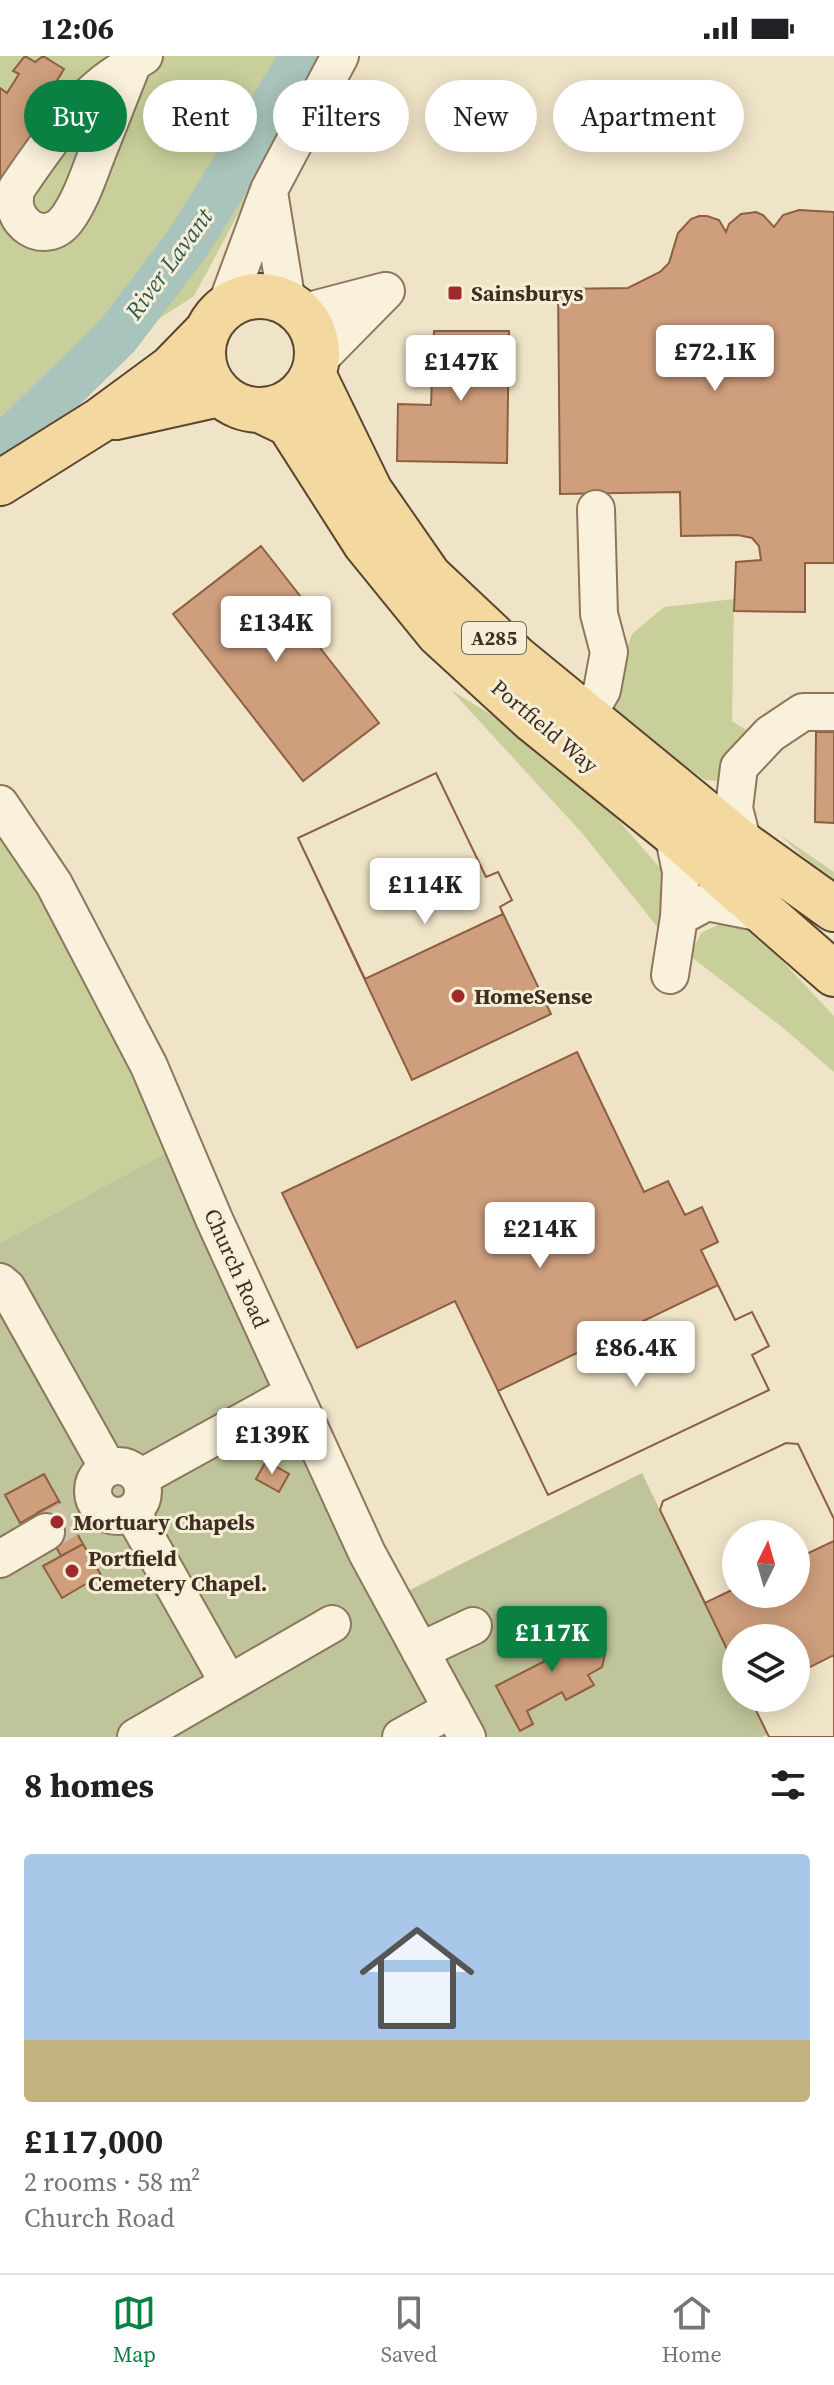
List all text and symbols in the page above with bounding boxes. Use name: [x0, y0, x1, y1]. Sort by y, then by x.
text: 12:06: [40, 8, 114, 49]
chip: Buy: [24, 80, 127, 152]
chip: Rent: [143, 80, 257, 152]
chip: Filters: [273, 80, 409, 152]
chip: New: [425, 80, 537, 152]
chip: Apartment: [553, 80, 744, 152]
water label: River Lavant: [117, 201, 221, 327]
place label: Sainsburys: [471, 278, 583, 308]
marker: Sainsburys: [446, 284, 464, 302]
pin: £72.1K: [650, 325, 780, 393]
text: £72.1K: [674, 333, 756, 369]
pin: £147K: [405, 335, 517, 403]
text: £147K: [424, 343, 498, 379]
pin: £134K: [220, 596, 332, 664]
text: £134K: [239, 604, 313, 640]
road number: A285: [462, 622, 526, 654]
street label: Portfield Way: [485, 672, 605, 780]
pin: £114K: [369, 858, 481, 926]
text: £114K: [388, 866, 462, 902]
place label: HomeSense: [474, 981, 592, 1011]
marker: HomeSense: [449, 987, 467, 1005]
pin: £214K: [484, 1202, 596, 1270]
street label: Church Road: [197, 1204, 277, 1333]
text: £214K: [503, 1210, 577, 1246]
pin: £86.4K: [571, 1321, 701, 1389]
text: £86.4K: [595, 1329, 677, 1365]
pin: £139K: [216, 1408, 328, 1476]
text: £139K: [235, 1416, 309, 1452]
place label: Mortuary Chapels: [73, 1507, 255, 1537]
marker: Mortuary Chapels: [48, 1513, 66, 1531]
north arrow: [722, 1520, 810, 1608]
map controls: [722, 1520, 810, 1712]
place label: Portfield Cemetery Chapel.: [88, 1543, 267, 1598]
marker: Portfield Cemetery Chapel.: [63, 1562, 81, 1580]
pin: £117K: [496, 1606, 608, 1674]
text: £117K: [515, 1614, 589, 1650]
button: layers: [722, 1624, 810, 1712]
text: 8 homes: [24, 1762, 154, 1808]
icon: filters: [766, 1763, 810, 1807]
icon: home: [345, 1906, 489, 2050]
text: £117,000: [24, 2118, 163, 2164]
text: 2 rooms · 58 m²: [24, 2164, 200, 2200]
text: Church Road: [24, 2200, 175, 2236]
tab: Map: [112, 2291, 156, 2369]
tab: Saved: [381, 2291, 437, 2369]
tab: Home: [662, 2291, 722, 2369]

